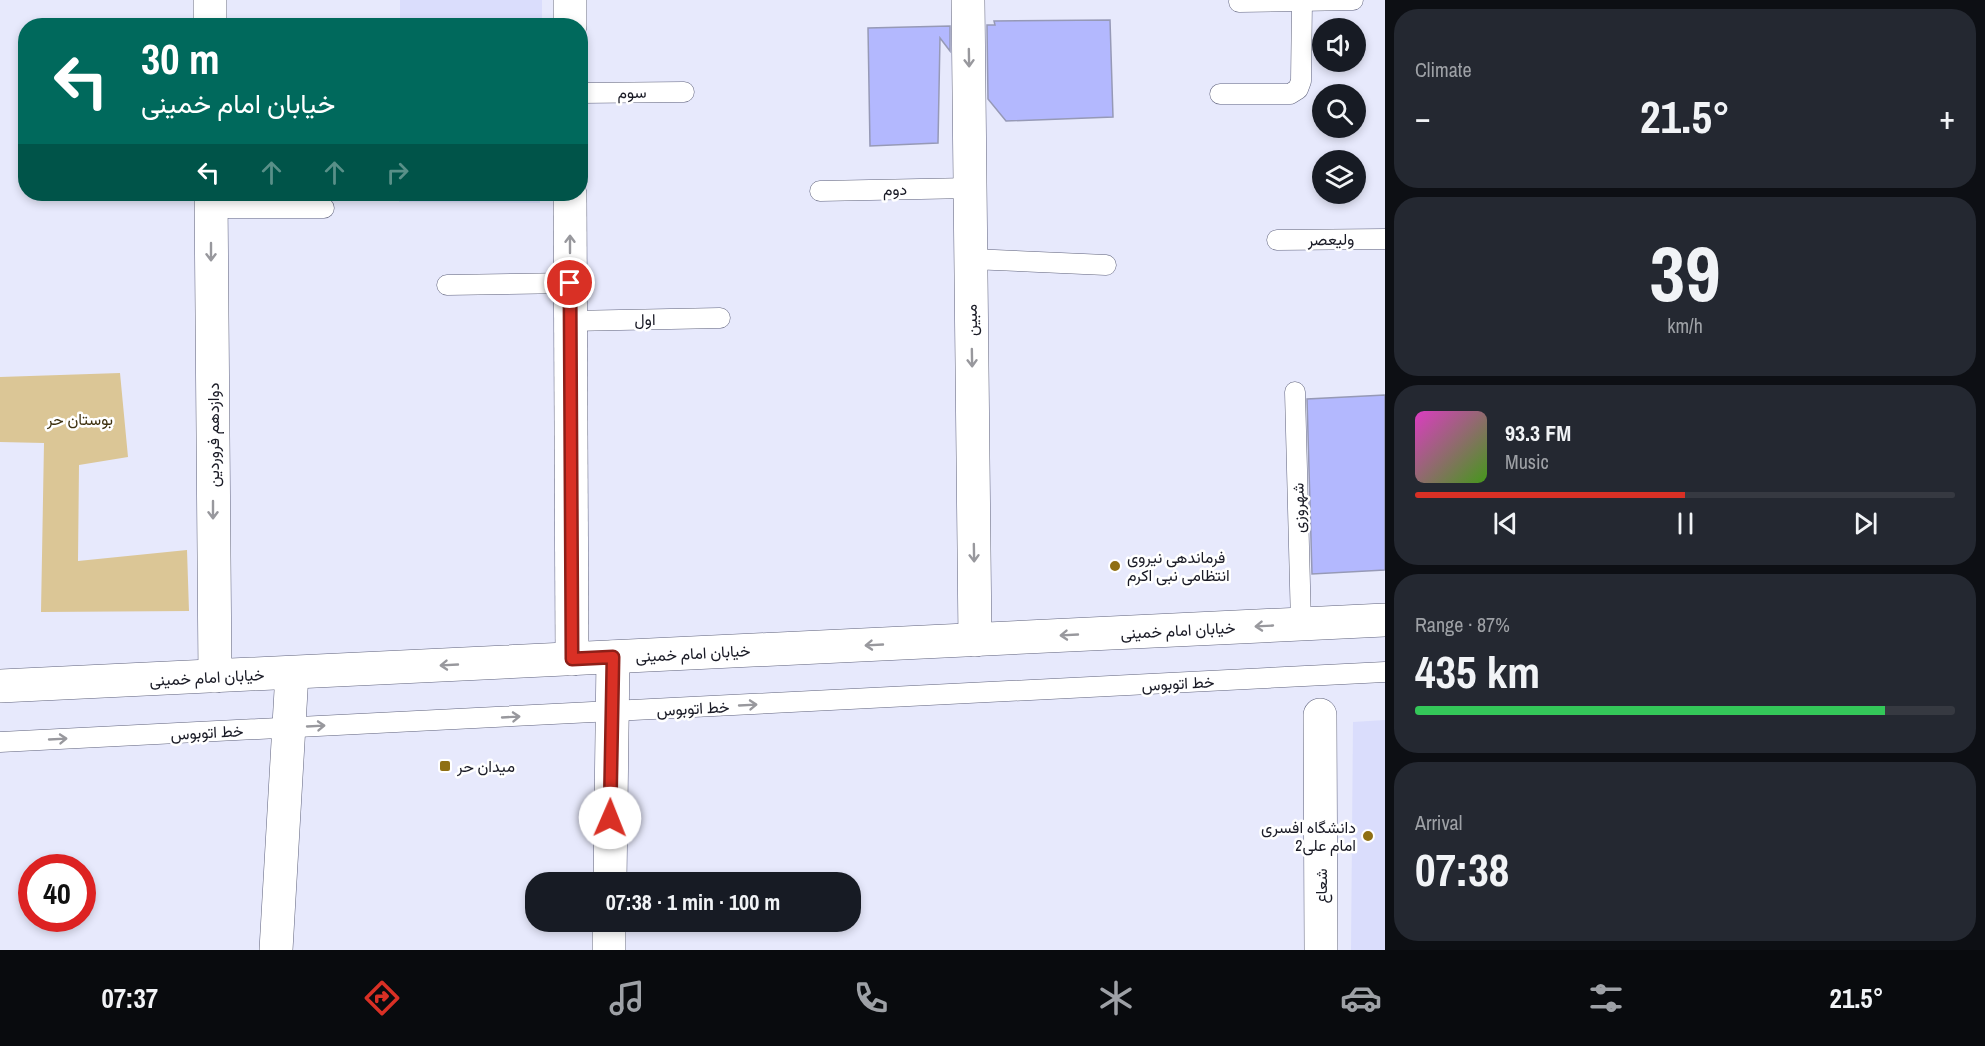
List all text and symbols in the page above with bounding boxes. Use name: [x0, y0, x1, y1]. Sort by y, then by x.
map controls: [1312, 18, 1366, 204]
button: sound: [1312, 18, 1366, 72]
text: 30 m: [141, 31, 220, 87]
icon: left: [42, 42, 120, 120]
one-way arrow: [963, 48, 975, 68]
text: Climate: [1415, 56, 1472, 83]
street label: سوم: [617, 81, 647, 103]
button: search: [1312, 84, 1366, 138]
text: خیابان امام خمینی: [141, 85, 335, 121]
text: 21.5°: [1640, 86, 1730, 147]
text: −: [1415, 95, 1431, 139]
text: +: [1939, 95, 1955, 139]
button: layers: [1312, 150, 1366, 204]
icon: left: [192, 156, 225, 189]
icon: ahead: [255, 156, 288, 189]
icon: ahead: [318, 156, 351, 189]
icon: right: [381, 156, 414, 189]
street label: دوم: [883, 178, 907, 200]
text: 39: [1649, 220, 1721, 325]
street label: ولیعصر: [1306, 228, 1355, 250]
one-way arrow: [564, 234, 576, 254]
one-way arrow: [205, 241, 217, 261]
pin: [544, 257, 595, 308]
icon: arrive: [553, 266, 586, 299]
street label: مبین: [960, 304, 982, 336]
street label: اول: [634, 308, 656, 330]
text: km/h: [1667, 312, 1703, 339]
one-way arrow: [966, 348, 978, 368]
street label: دوازدهم فروردین: [202, 383, 224, 487]
park label: بوستان حر: [46, 408, 113, 430]
text: 93.3 FM: [1505, 418, 1571, 448]
text: Music: [1505, 448, 1549, 475]
street label: شهروزی: [1287, 483, 1309, 533]
one-way arrow: [207, 499, 219, 519]
icon: previous: [1489, 507, 1522, 540]
icon: pause: [1669, 507, 1702, 540]
icon: next: [1849, 507, 1882, 540]
one-way arrow: [968, 543, 980, 563]
place label: فرماندهی نیروی انتظامی نبی اکرم: [1127, 546, 1230, 586]
marker: فرماندهی نیروی انتظامی نبی اکرم: [1108, 559, 1122, 573]
text: Range · 87%: [1415, 611, 1510, 638]
street label: خیابان امام خمینی: [1120, 616, 1236, 644]
one-way arrow: [1254, 621, 1274, 632]
one-way arrow: [1059, 630, 1079, 641]
street label: خیابان امام خمینی: [635, 639, 751, 667]
one-way arrow: [865, 639, 885, 650]
text: 435 km: [1415, 641, 1540, 702]
one-way arrow: [439, 659, 459, 670]
street label: خیابان امام خمینی: [149, 663, 265, 691]
street label: خط اتوبوس: [1141, 670, 1215, 696]
street label: خط اتوبوس: [656, 695, 730, 721]
one-way arrow: [737, 699, 757, 710]
one-way arrow: [500, 712, 520, 723]
street label: خط اتوبوس: [170, 719, 244, 745]
one-way arrow: [306, 721, 326, 732]
one-way arrow: [48, 734, 68, 745]
place label: میدان حر: [456, 755, 515, 777]
marker: میدان حر: [438, 759, 452, 773]
position arrow: [578, 786, 642, 850]
text: Arrival: [1415, 809, 1462, 836]
place label: دانشگاه افسری امام علی2: [1261, 816, 1356, 856]
marker: دانشگاه افسری امام علی2: [1361, 829, 1375, 843]
text: 07:38: [1415, 839, 1509, 900]
speed limit sign: 40: [18, 854, 96, 932]
street label: شعاع: [1310, 868, 1333, 904]
text: 07:38 · 1 min · 100 m: [606, 887, 780, 917]
icon: directions: [361, 977, 403, 1019]
icon: music: [606, 977, 648, 1019]
icon: phone: [850, 977, 892, 1019]
icon: climate: [1095, 977, 1137, 1019]
icon: car: [1340, 977, 1382, 1019]
icon: filters: [1585, 977, 1627, 1019]
text: 07:37: [101, 980, 158, 1016]
text: 21.5°: [1830, 980, 1884, 1016]

